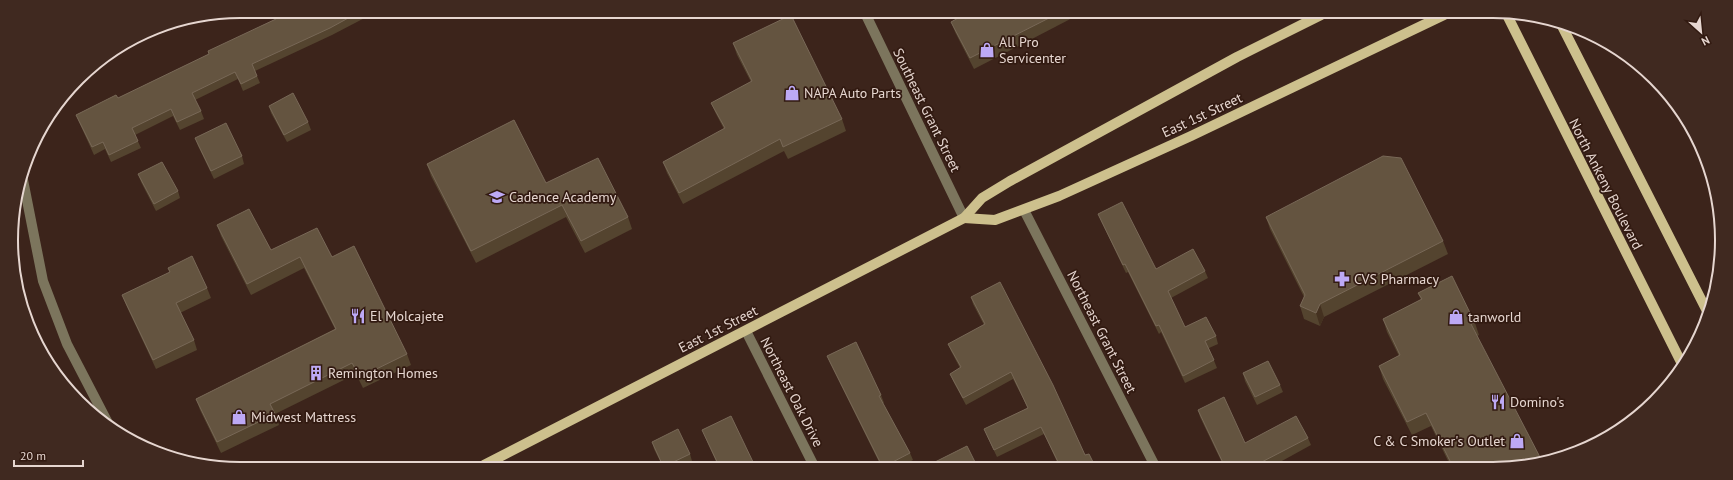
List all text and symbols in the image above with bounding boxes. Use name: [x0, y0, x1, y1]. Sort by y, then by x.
north arrow: [1681, 12, 1721, 52]
place label: All Pro Servicenter: [999, 33, 1066, 67]
text: N: [1699, 33, 1712, 49]
shop icon: All Pro Servicenter: [978, 41, 996, 59]
street label: Southeast Grant Street: [889, 45, 965, 175]
shop icon: NAPA Auto Parts: [783, 84, 801, 102]
place label: NAPA Auto Parts: [804, 84, 901, 102]
street label: East 1st Street: [1159, 88, 1245, 141]
street label: North Ankeny Boulevard: [1565, 115, 1647, 253]
school or university icon: Cadence Academy: [488, 188, 506, 206]
place label: Cadence Academy: [509, 188, 617, 206]
street label: Northeast Grant Street: [1063, 268, 1141, 397]
pharmacy icon: CVS Pharmacy: [1333, 270, 1351, 288]
place label: CVS Pharmacy: [1354, 270, 1439, 288]
street label: East 1st Street: [675, 301, 761, 357]
restaurant icon: El Molcajete: [349, 307, 367, 325]
place label: El Molcajete: [370, 307, 444, 325]
shop icon: tanworld: [1447, 308, 1465, 326]
place label: tanworld: [1468, 308, 1521, 326]
street label: Northeast Oak Drive: [757, 334, 827, 450]
building icon: Remington Homes: [307, 364, 325, 382]
place label: Remington Homes: [328, 364, 438, 382]
restaurant icon: Domino's: [1489, 393, 1507, 411]
place label: Domino's: [1510, 393, 1564, 411]
shop icon: Midwest Mattress: [230, 408, 248, 426]
place label: Midwest Mattress: [251, 408, 356, 426]
place label: C & C Smoker's Outlet: [1373, 432, 1505, 450]
shop icon: C & C Smoker's Outlet: [1508, 432, 1526, 450]
scale bar: [14, 442, 83, 468]
text: 20 m: [20, 448, 46, 463]

